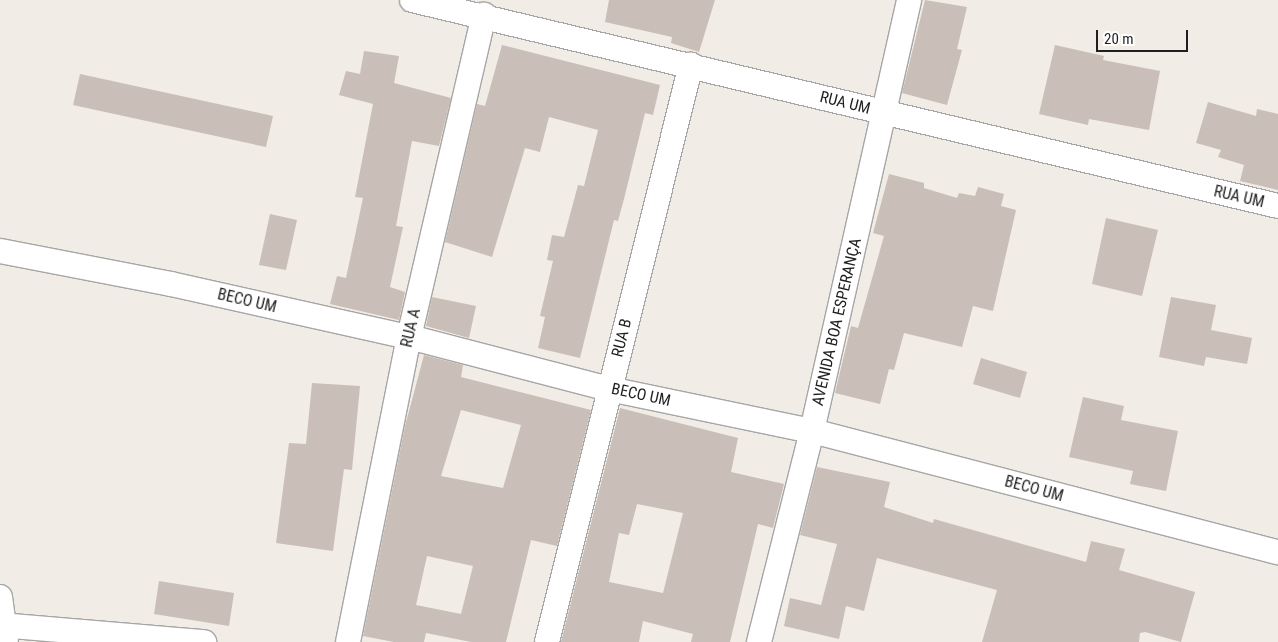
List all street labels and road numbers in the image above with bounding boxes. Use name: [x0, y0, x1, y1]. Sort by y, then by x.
street label: RUA UM: [818, 87, 872, 119]
street label: RUA UM: [1212, 182, 1266, 212]
street label: AVENIDA BOA ESPERANÇA: [808, 236, 866, 408]
street label: BECO UM: [216, 285, 278, 317]
street label: RUA A: [397, 307, 425, 349]
street label: RUA B: [608, 317, 636, 359]
street label: BECO UM: [610, 379, 672, 411]
street label: BECO UM: [1002, 472, 1066, 506]

